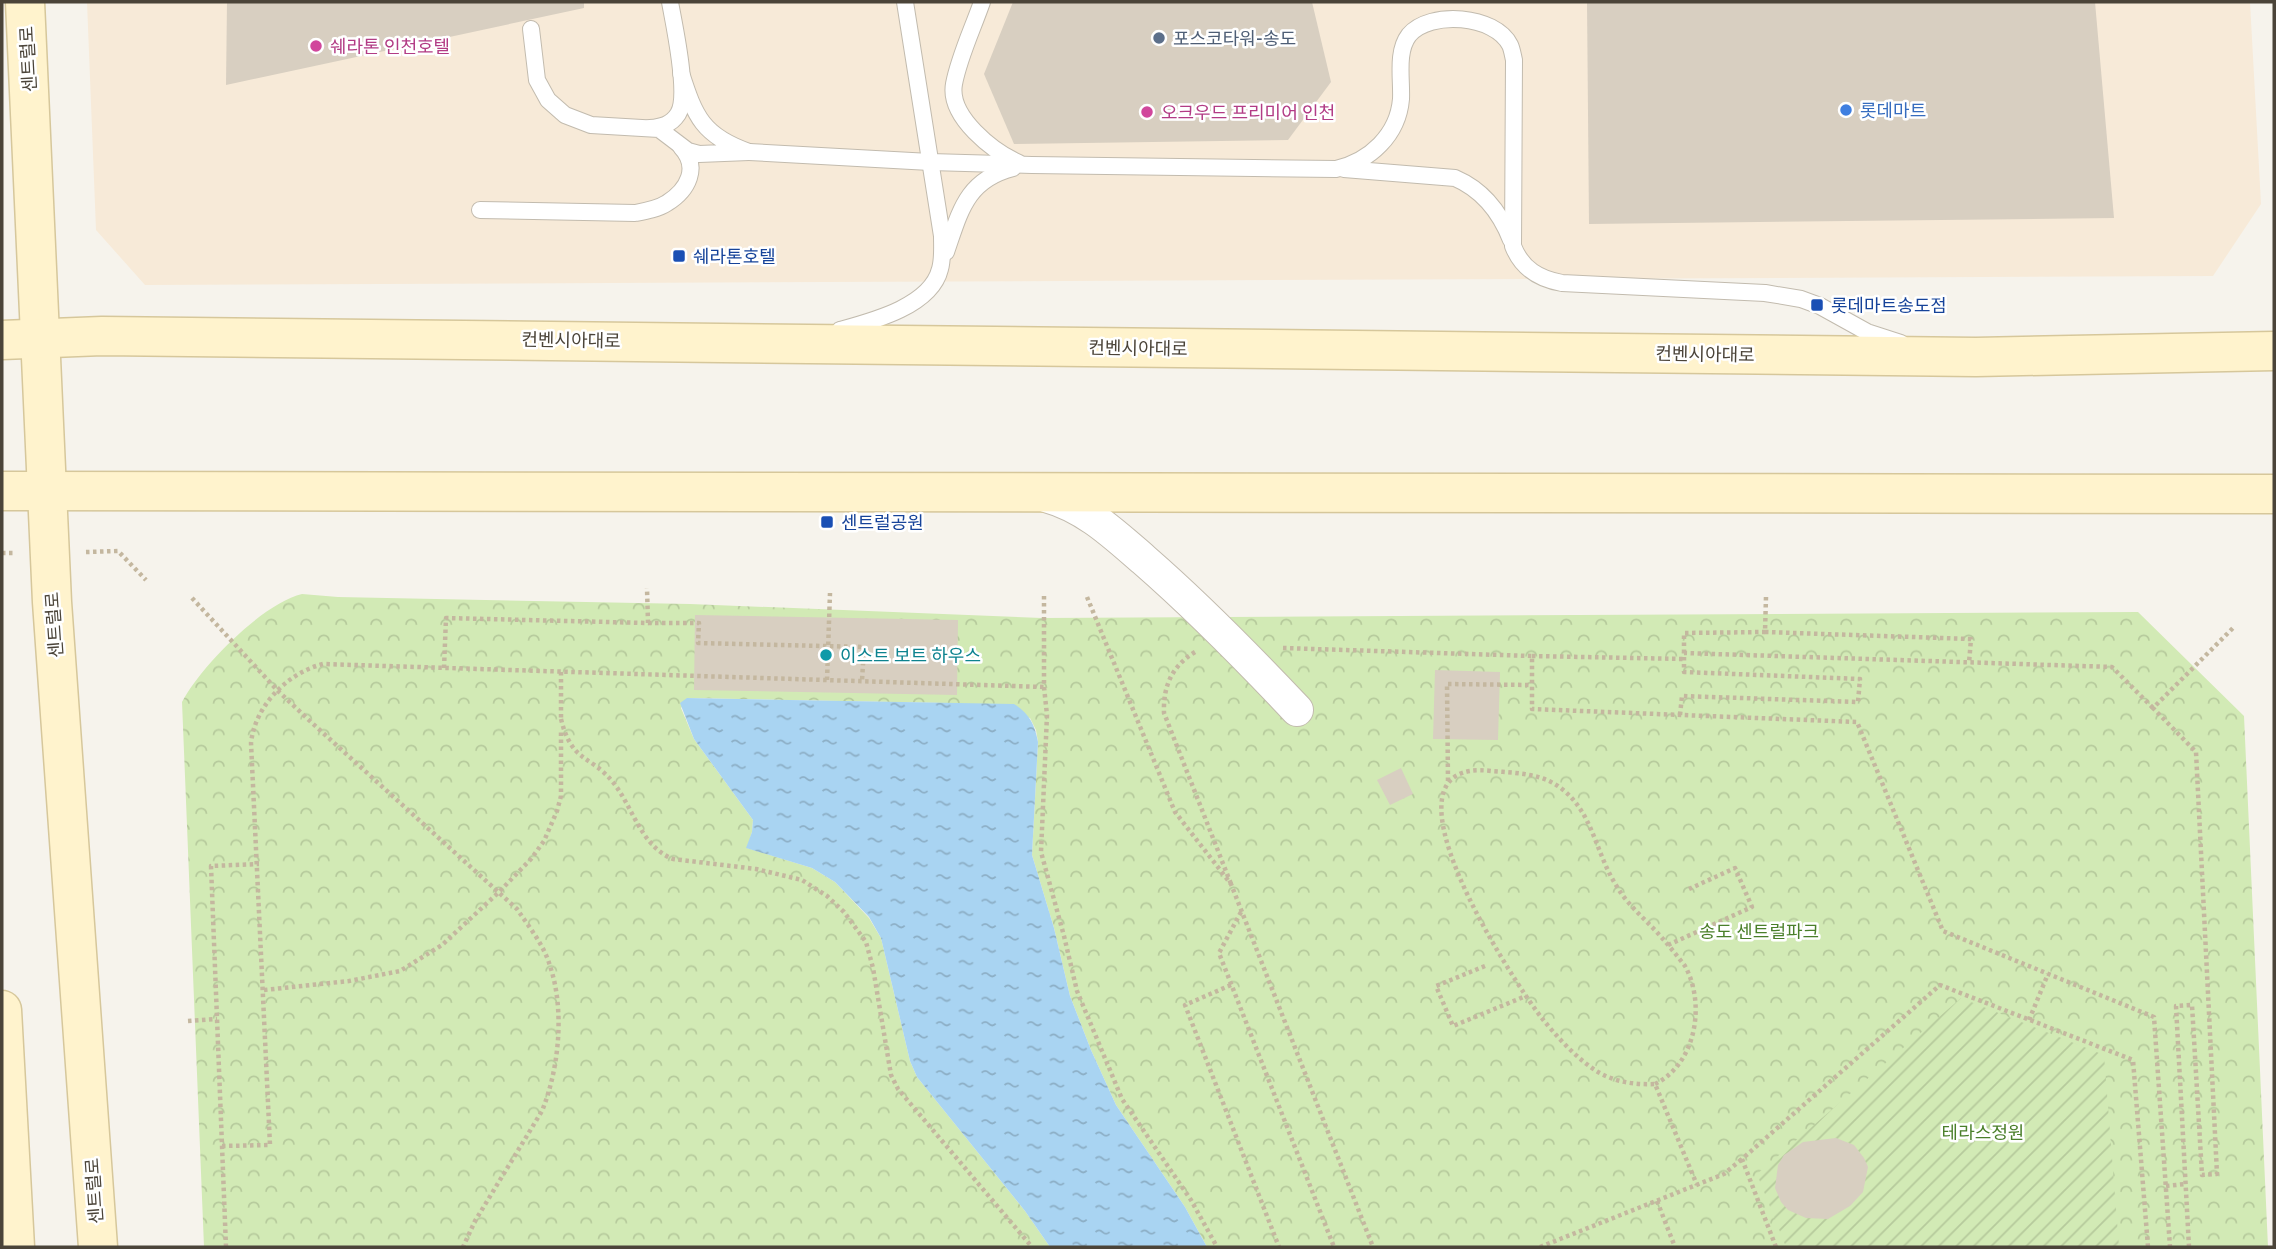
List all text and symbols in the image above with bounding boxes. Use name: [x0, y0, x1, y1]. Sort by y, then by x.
street label: 센트럴로: [15, 25, 41, 93]
place label: 포스코타워-송도: [1173, 27, 1296, 50]
marker: 포스코타워-송도: [1151, 30, 1167, 46]
place label: 쉐라톤 인천호텔: [330, 35, 450, 58]
marker: 쉐라톤 인천호텔: [308, 38, 324, 54]
place label: 롯데마트: [1860, 99, 1926, 122]
place label: 오크우드 프리미어 인천: [1161, 101, 1335, 124]
marker: 롯데마트: [1838, 102, 1854, 118]
marker: 오크우드 프리미어 인천: [1139, 104, 1155, 120]
place label: 쉐라톤호텔: [693, 245, 776, 268]
marker: 쉐라톤호텔: [671, 248, 687, 264]
place label: 롯데마트송도점: [1831, 294, 1947, 317]
marker: 롯데마트송도점: [1809, 297, 1825, 313]
street label: 컨벤시아대로: [521, 328, 621, 352]
street label: 컨벤시아대로: [1088, 336, 1188, 360]
street label: 컨벤시아대로: [1655, 342, 1755, 366]
place label: 센트럴공원: [841, 511, 924, 534]
marker: 센트럴공원: [819, 514, 835, 530]
street label: 센트럴로: [40, 591, 68, 659]
place label: 이스트 보트 하우스: [840, 644, 981, 667]
marker: 이스트 보트 하우스: [818, 647, 834, 663]
park label: 송도 센트럴파크: [1699, 920, 1819, 943]
park label: 테라스정원: [1942, 1121, 2024, 1144]
street label: 센트럴로: [80, 1157, 108, 1225]

